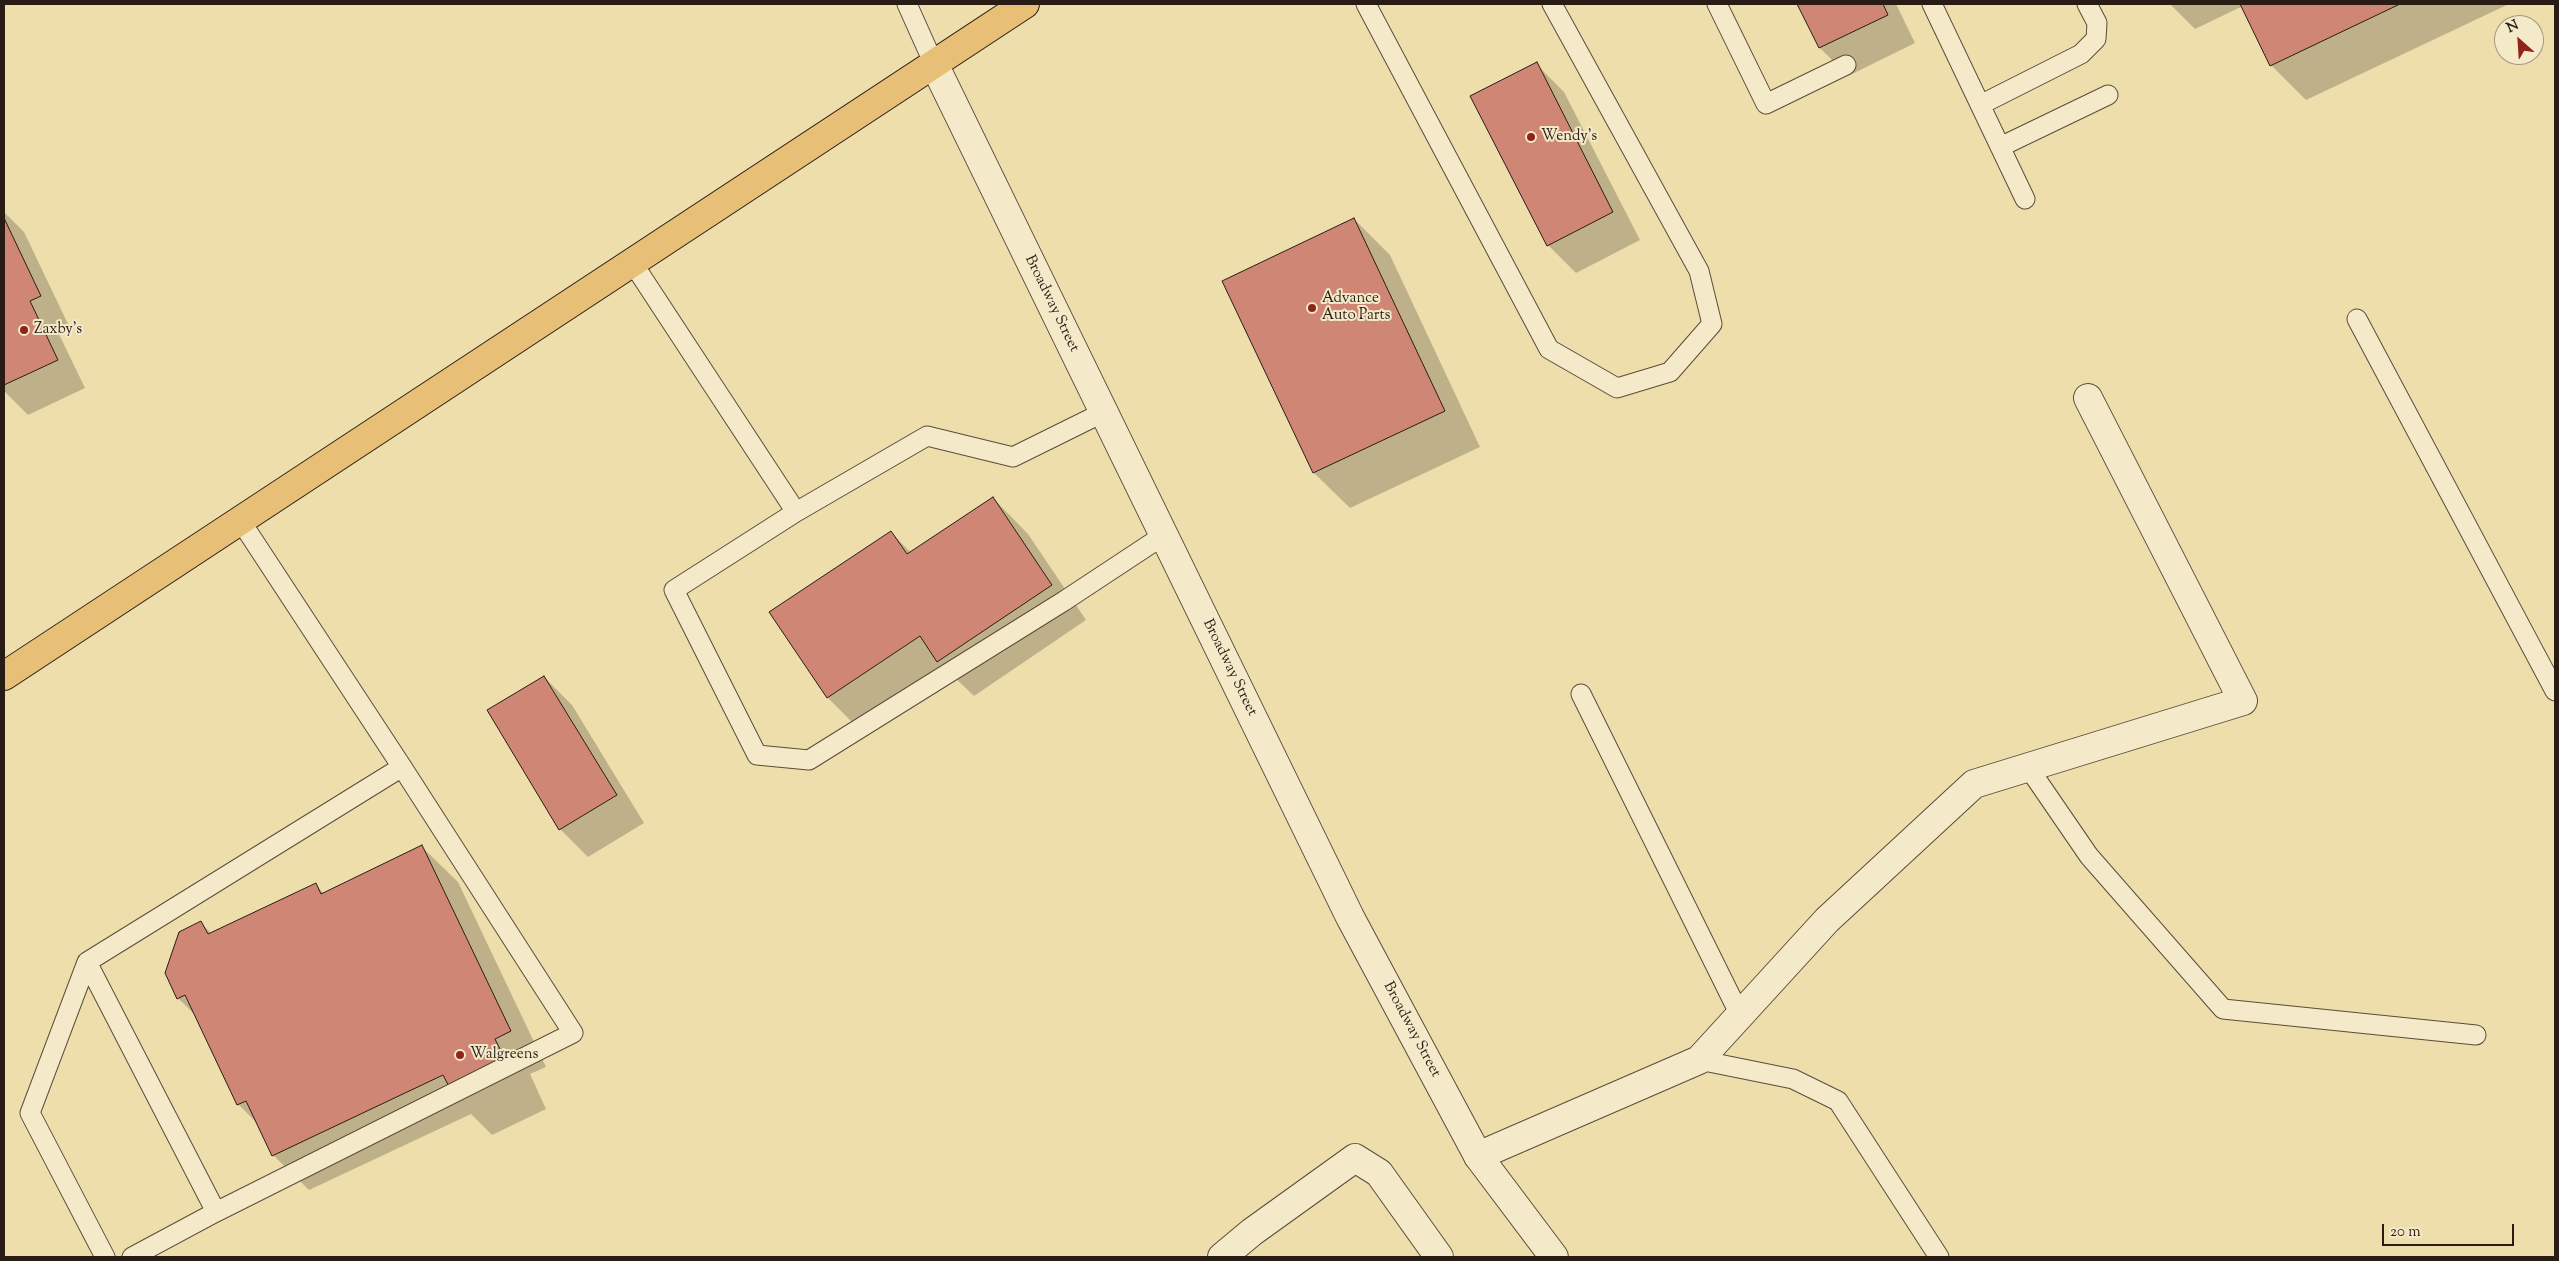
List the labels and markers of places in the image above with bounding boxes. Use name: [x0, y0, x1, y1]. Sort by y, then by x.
place label: Wendy's: [1541, 128, 1597, 146]
marker: Wendy's: [1525, 131, 1537, 143]
place label: Advance Auto Parts: [1322, 290, 1390, 325]
marker: Advance Auto Parts: [1306, 302, 1318, 314]
place label: Zaxby's: [34, 321, 82, 339]
marker: Zaxby's: [18, 324, 30, 336]
place label: Walgreens: [470, 1046, 538, 1064]
marker: Walgreens: [454, 1049, 466, 1061]

